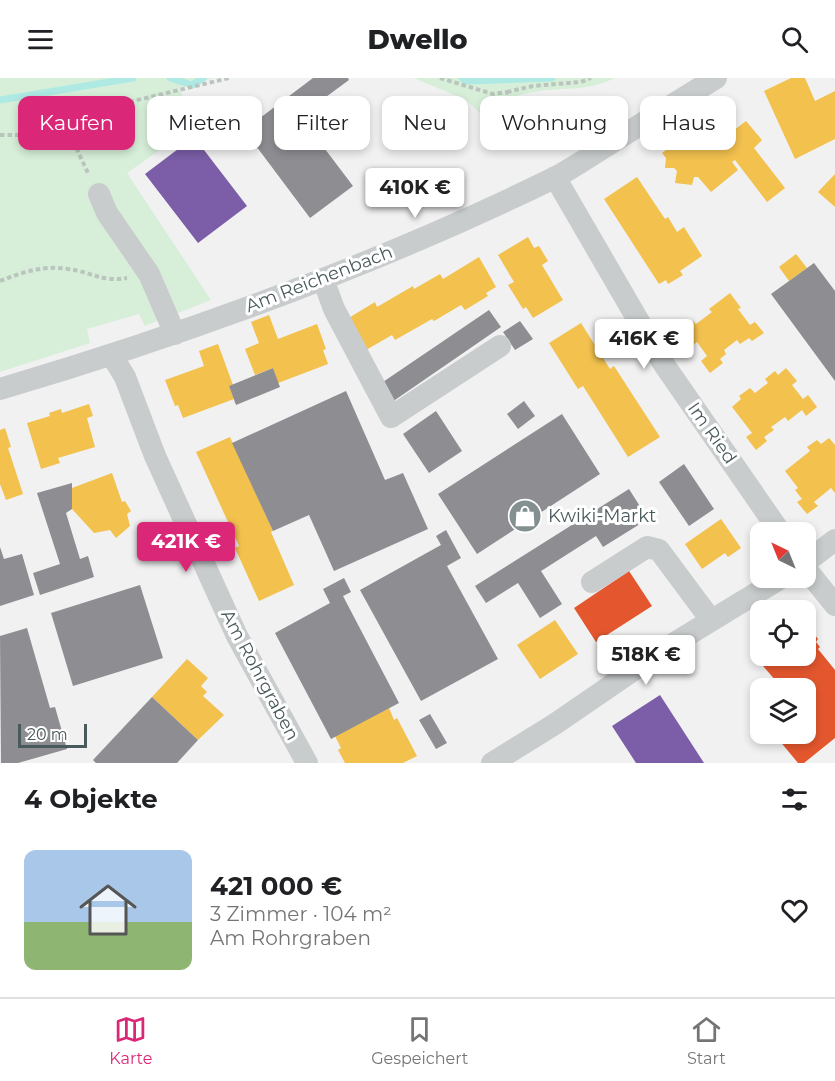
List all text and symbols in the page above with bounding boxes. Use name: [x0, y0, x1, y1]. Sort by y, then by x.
icon: menu: [24, 23, 57, 56]
text: Dwello: [368, 23, 467, 56]
icon: search: [778, 23, 811, 56]
chip: Kaufen: [18, 96, 135, 150]
chip: Mieten: [147, 96, 262, 150]
chip: Filter: [274, 96, 370, 150]
chip: Neu: [382, 96, 468, 150]
chip: Wohnung: [480, 96, 628, 150]
chip: Haus: [640, 96, 736, 150]
pin: 410K €: [366, 168, 464, 219]
text: 410K €: [379, 175, 451, 199]
street label: Am Reichenbach: [242, 241, 396, 317]
pin: 416K €: [595, 319, 693, 370]
text: 416K €: [609, 326, 679, 350]
street label: Im Ried: [683, 398, 741, 468]
shop icon: Kwiki-Markt: [507, 498, 543, 534]
place label: Kwiki-Markt: [548, 505, 656, 527]
pin: 421K €: [137, 522, 235, 573]
north arrow: [750, 522, 816, 588]
map controls: [750, 522, 816, 744]
text: 421K €: [151, 529, 221, 553]
button: locate: [750, 600, 816, 666]
street label: Am Rohrgraben: [216, 606, 304, 744]
pin: 518K €: [597, 635, 695, 686]
text: 518K €: [611, 642, 681, 666]
button: layers: [750, 678, 816, 744]
scale bar: [18, 721, 87, 748]
text: 20 m: [27, 725, 68, 744]
text: 4 Objekte: [24, 783, 158, 815]
icon: filters: [778, 783, 811, 816]
text: 421 000 €: [210, 870, 342, 902]
icon: home: [72, 874, 144, 946]
icon: heart: [778, 894, 811, 927]
text: 3 Zimmer · 104 m²: [210, 902, 392, 926]
text: Am Rohrgraben: [210, 926, 371, 950]
tab: Karte: [109, 1013, 152, 1068]
tab: Gespeichert: [371, 1013, 468, 1068]
tab: Start: [687, 1013, 726, 1068]

